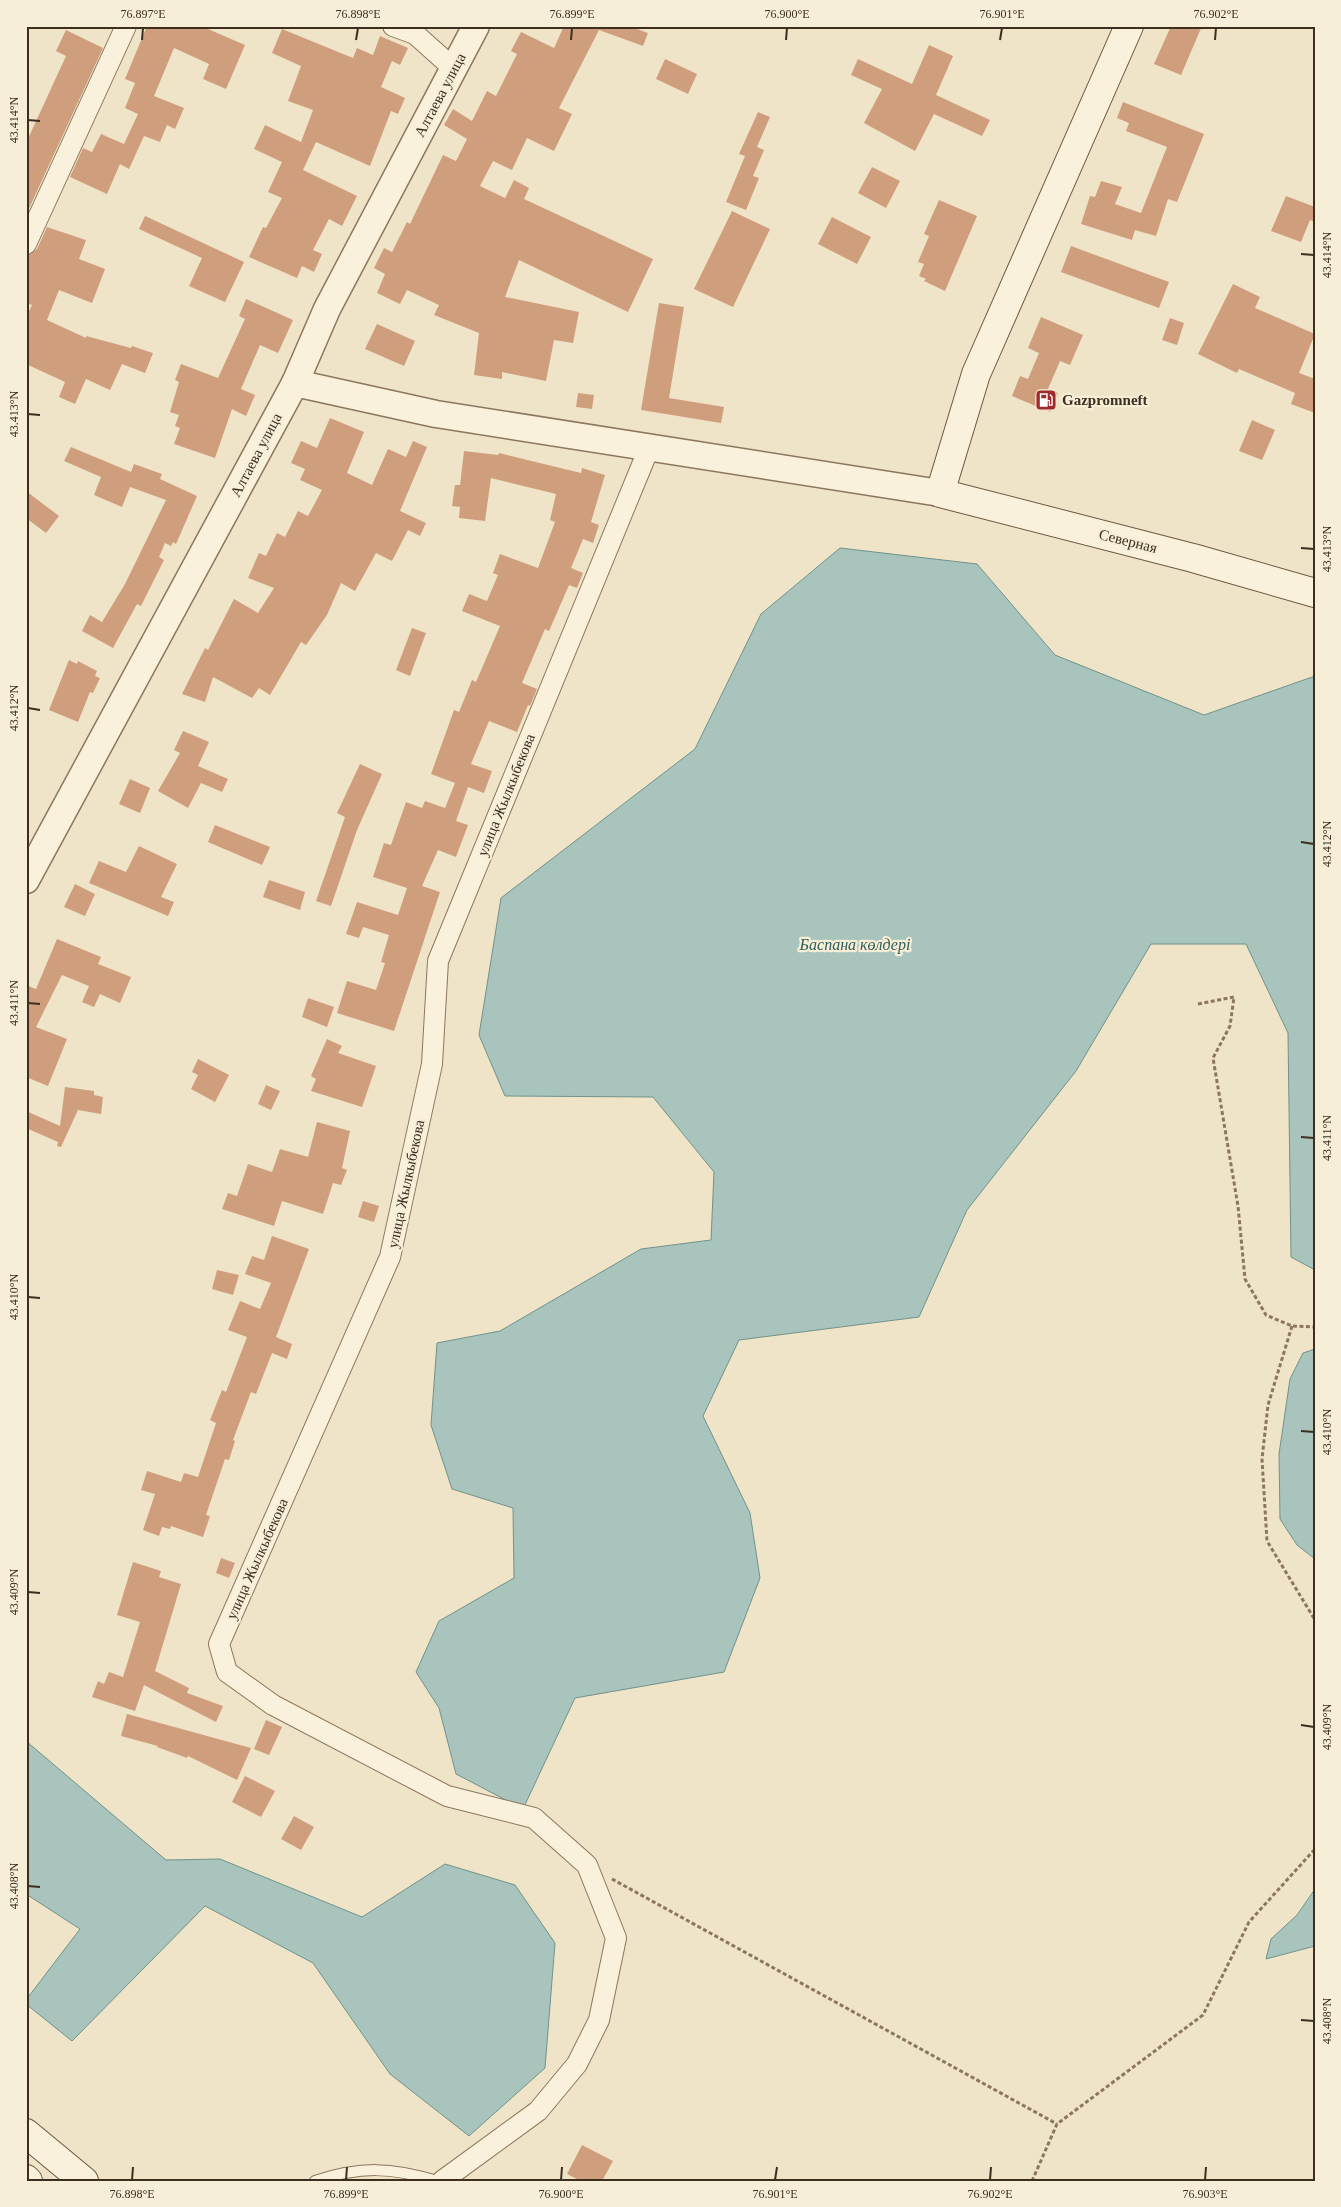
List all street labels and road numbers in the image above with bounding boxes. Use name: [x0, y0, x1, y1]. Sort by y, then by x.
street label: Алтаева улица: [411, 50, 469, 140]
street label: Алтаева улица: [227, 410, 285, 500]
street label: Северная: [1097, 526, 1159, 556]
street label: улица Жылкыбекова: [474, 731, 538, 859]
street label: улица Жылкыбекова: [385, 1118, 427, 1250]
street label: улица Жылкыбекова: [223, 1496, 291, 1622]

